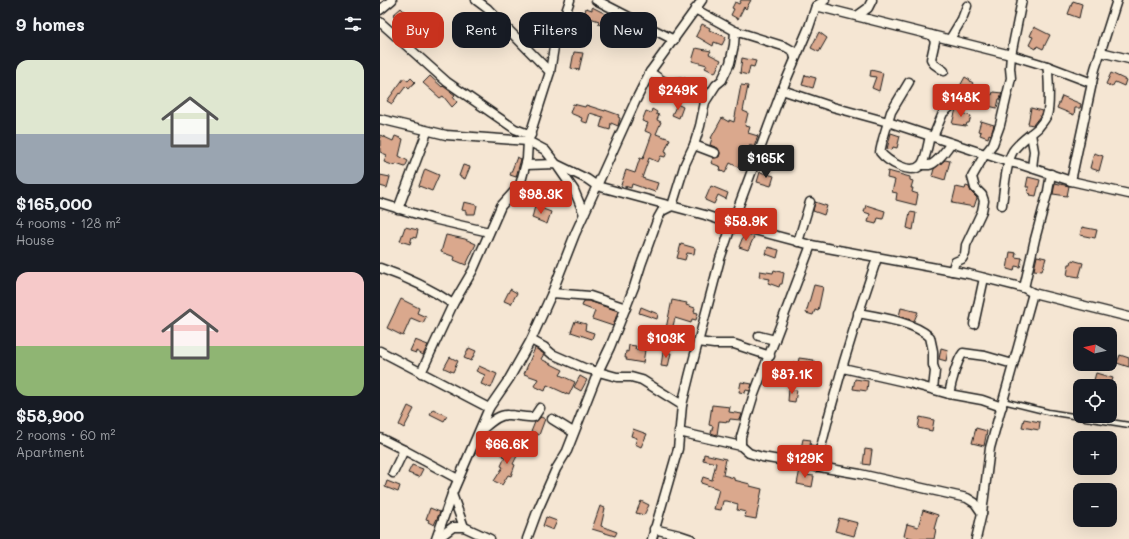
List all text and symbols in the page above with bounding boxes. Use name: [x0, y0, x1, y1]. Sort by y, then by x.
chip: Buy: [392, 12, 444, 48]
chip: Rent: [452, 12, 511, 48]
chip: Filters: [519, 12, 592, 48]
chip: New: [600, 12, 657, 48]
text: 9 homes: [16, 13, 85, 35]
icon: filters: [342, 13, 364, 35]
pin: $249K: [650, 77, 706, 111]
text: $249K: [658, 81, 698, 98]
pin: $148K: [933, 84, 989, 118]
icon: home: [154, 86, 226, 158]
text: $148K: [942, 88, 980, 105]
pin: $165K: [738, 145, 794, 179]
text: $165K: [747, 149, 785, 166]
pin: $98.3K: [508, 181, 574, 215]
text: $98.3K: [519, 185, 563, 202]
text: $165,000: [16, 192, 92, 214]
pin: $58.9K: [713, 208, 779, 242]
text: $58.9K: [724, 212, 768, 229]
text: 4 rooms · 128 m²: [16, 214, 121, 231]
text: House: [16, 231, 54, 248]
icon: home: [154, 298, 226, 370]
pin: $103K: [638, 325, 694, 359]
north arrow: [1073, 327, 1117, 371]
map controls: [1073, 327, 1117, 527]
text: $103K: [647, 329, 685, 346]
pin: $87.1K: [759, 361, 825, 395]
text: $87.1K: [771, 365, 813, 382]
button: locate: [1073, 379, 1117, 423]
text: $58,900: [16, 404, 84, 426]
text: 2 rooms · 60 m²: [16, 426, 115, 443]
pin: $66.6K: [474, 431, 540, 465]
button: +: [1073, 431, 1117, 475]
text: $66.6K: [485, 435, 529, 452]
text: Apartment: [16, 443, 85, 460]
pin: $129K: [777, 445, 833, 479]
text: $129K: [786, 449, 824, 466]
button: −: [1073, 483, 1117, 527]

